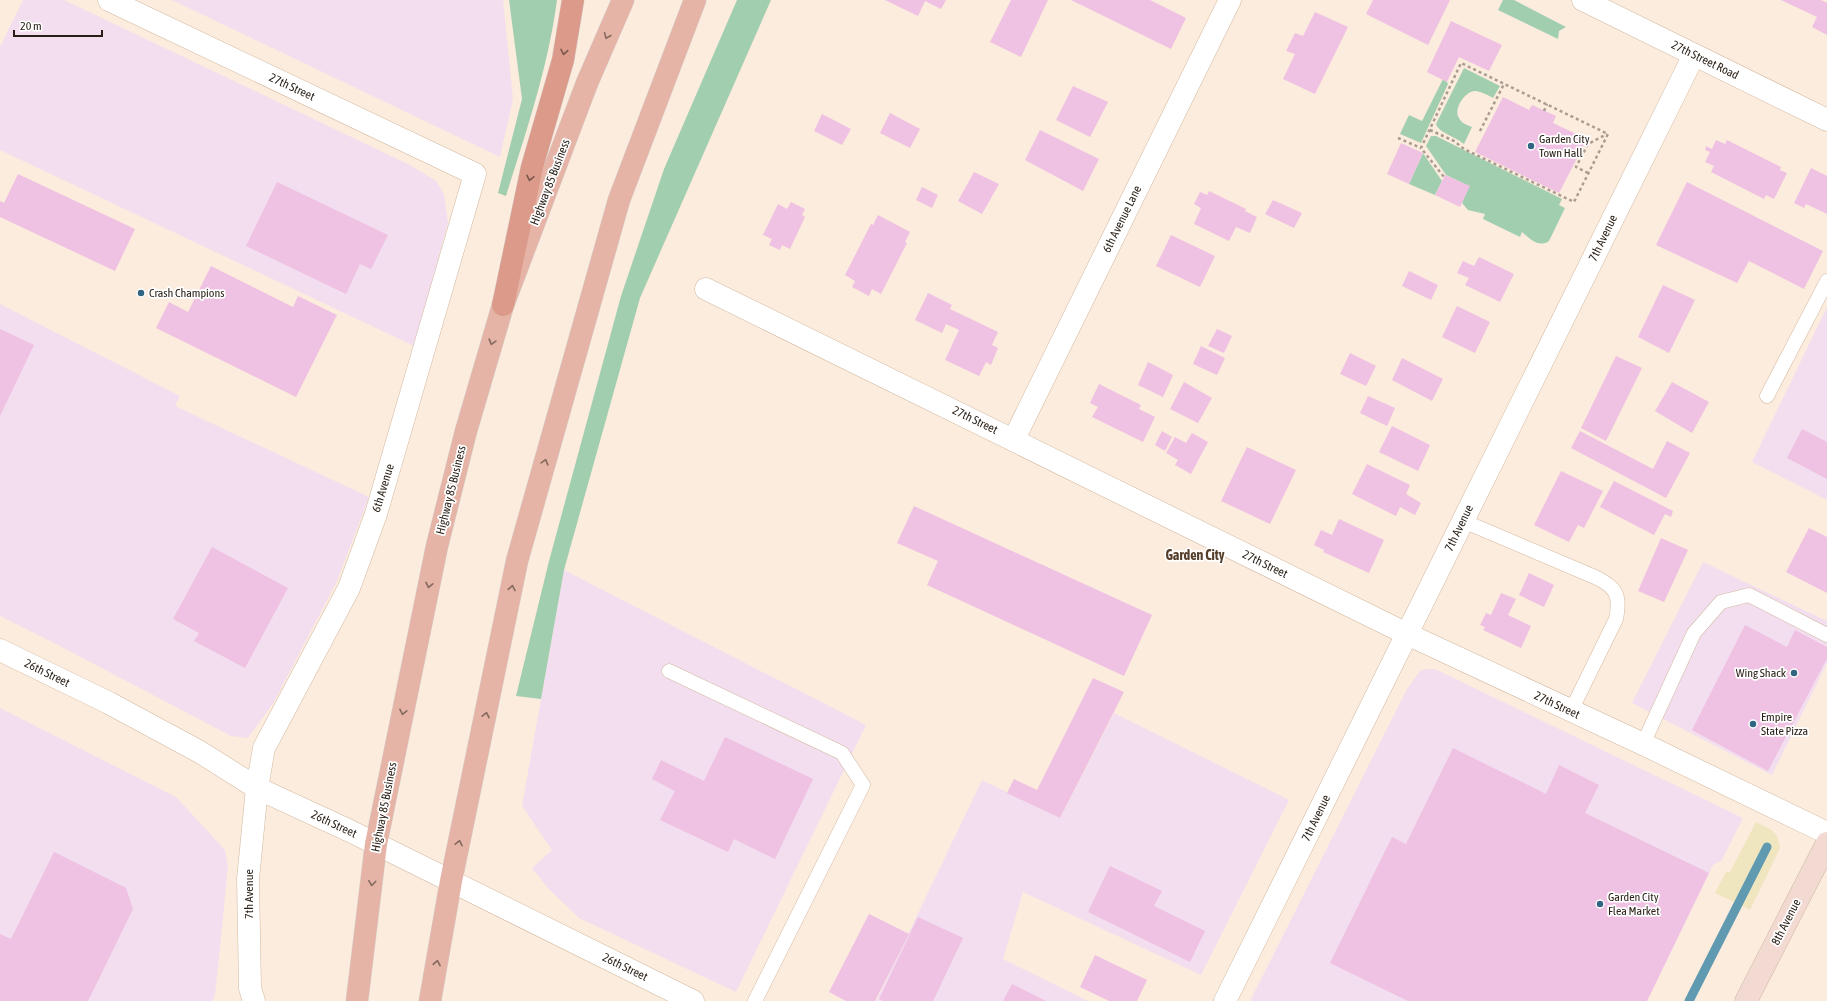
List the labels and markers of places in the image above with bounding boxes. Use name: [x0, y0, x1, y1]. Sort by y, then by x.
place label: Garden City Town Hall: [1539, 132, 1590, 160]
marker: Garden City Town Hall: [1526, 141, 1536, 151]
place label: Crash Champions: [149, 286, 225, 300]
marker: Crash Champions: [136, 288, 146, 298]
place label: Wing Shack: [1736, 666, 1787, 680]
marker: Wing Shack: [1789, 668, 1799, 678]
place label: Empire State Pizza: [1761, 710, 1808, 738]
marker: Empire State Pizza: [1748, 719, 1758, 729]
place label: Garden City Flea Market: [1608, 890, 1660, 918]
marker: Garden City Flea Market: [1595, 899, 1605, 909]

